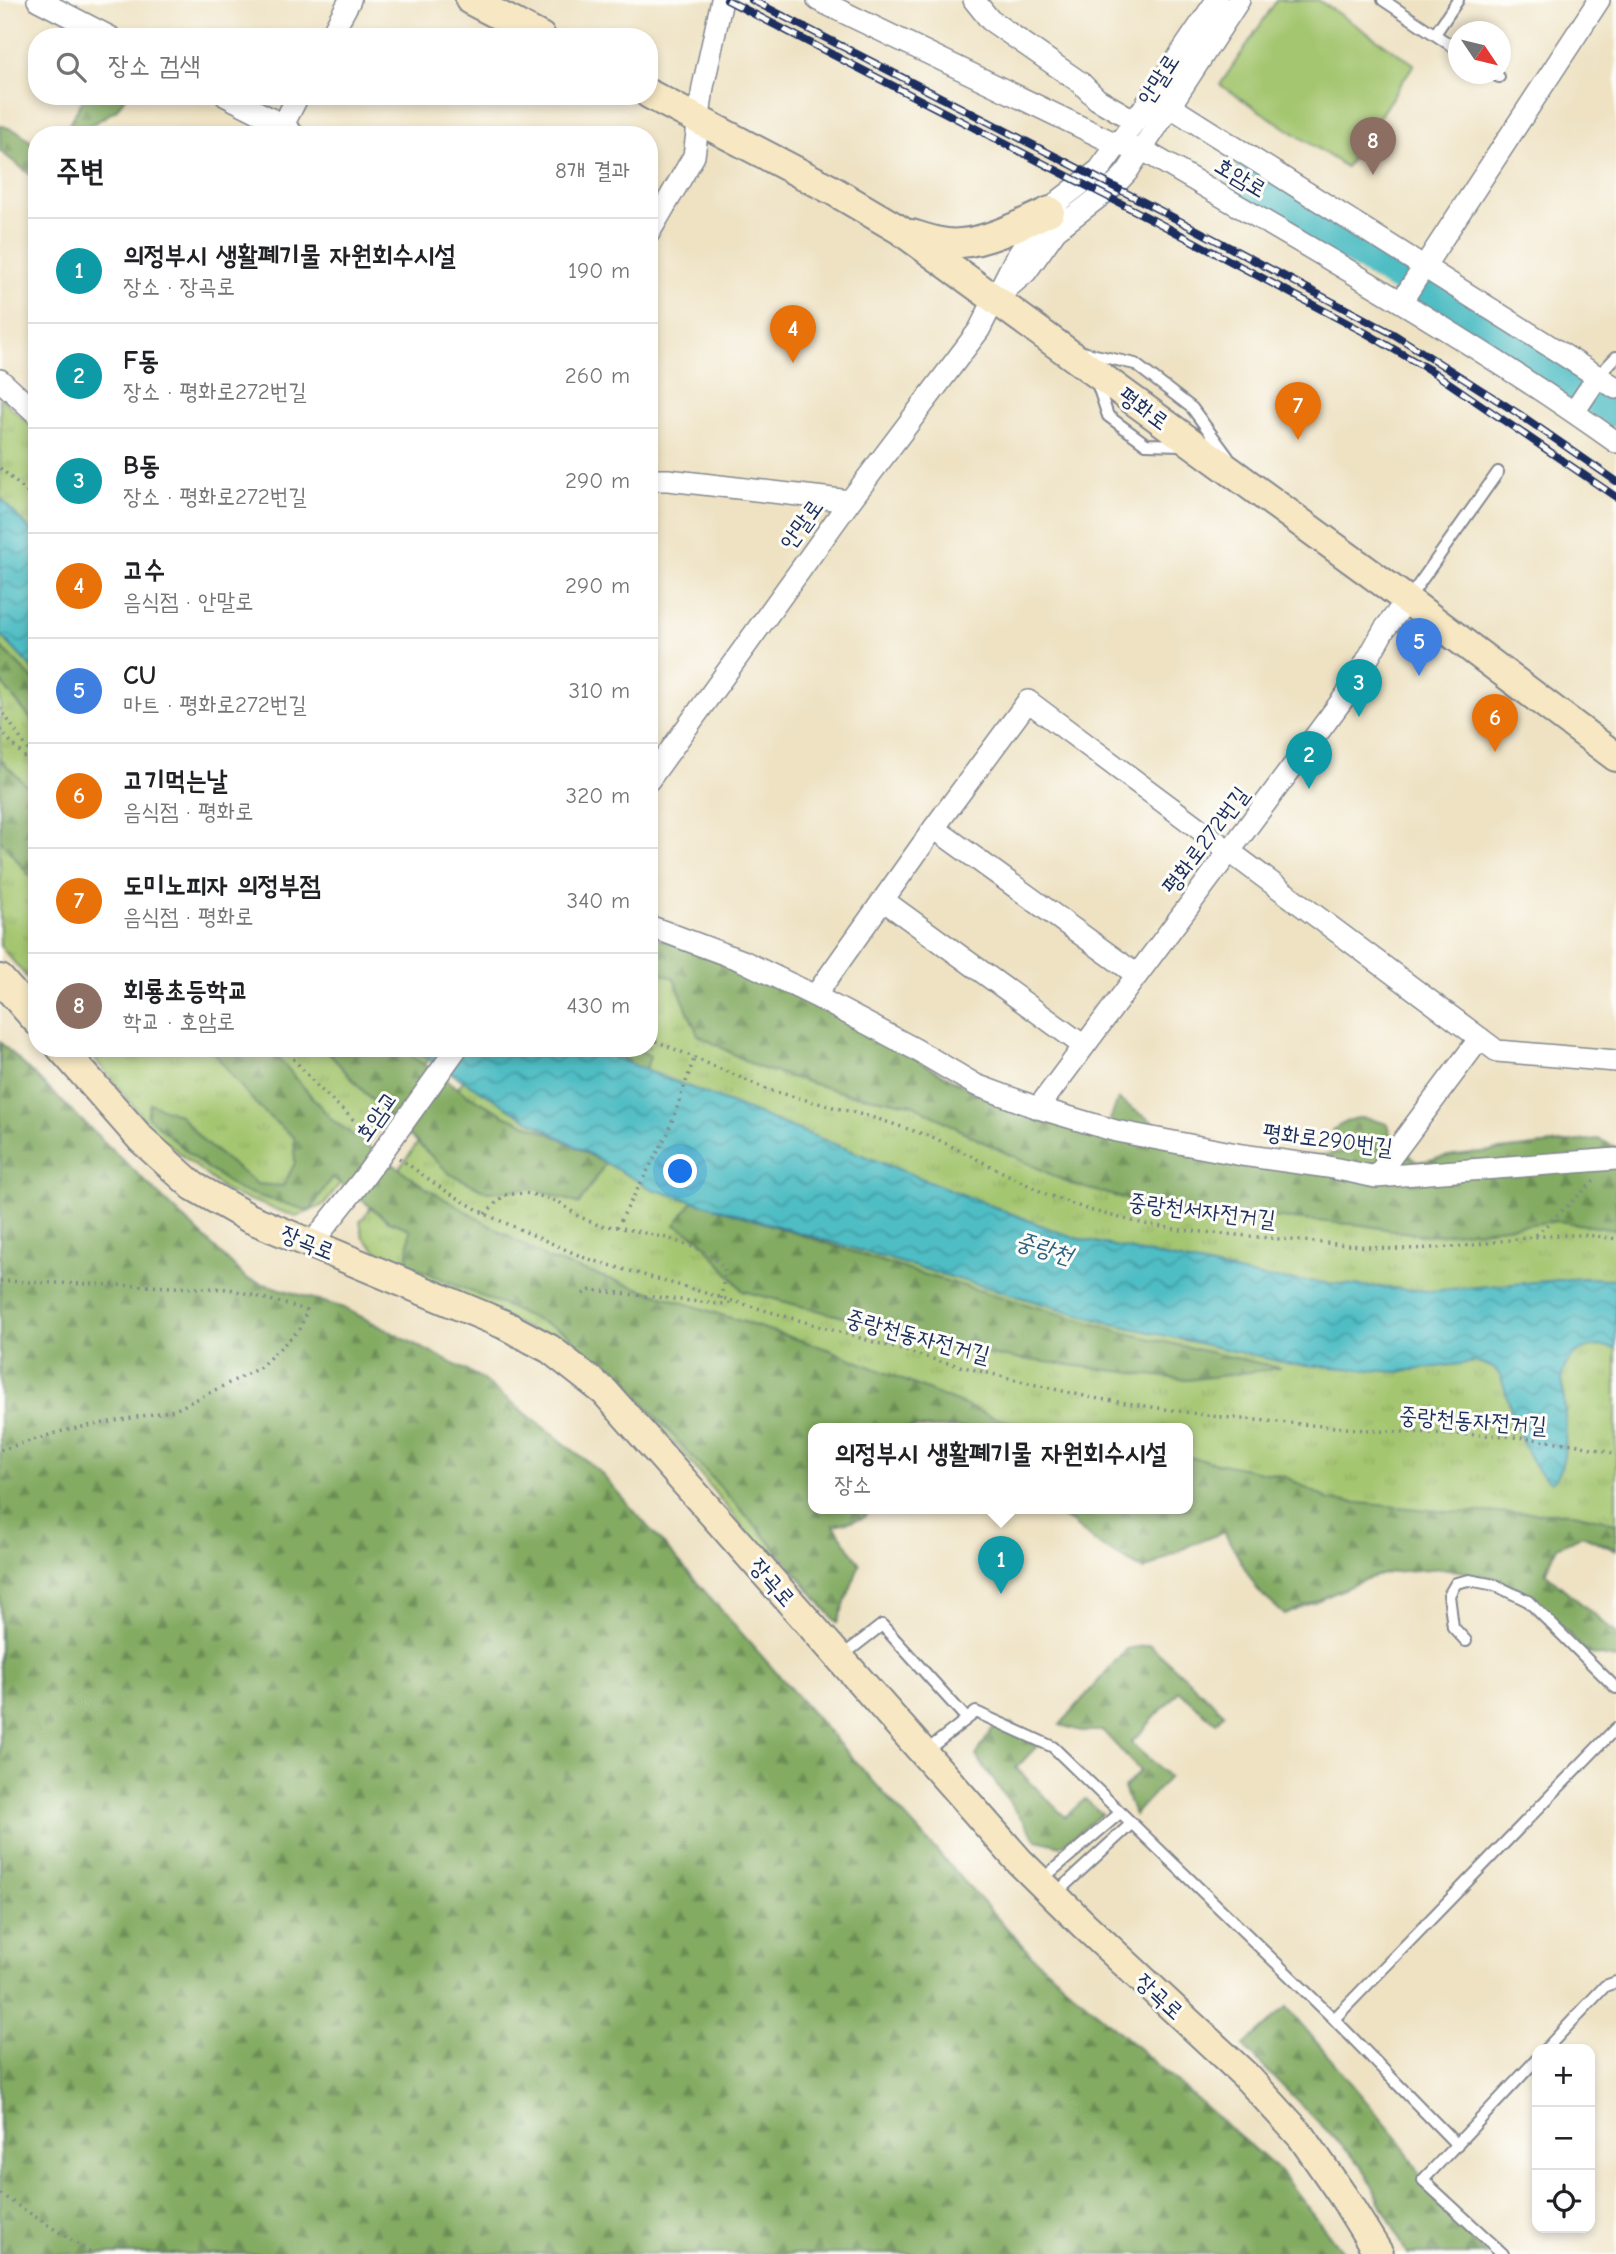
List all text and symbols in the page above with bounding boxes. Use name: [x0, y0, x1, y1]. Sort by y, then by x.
north arrow: [1448, 21, 1511, 84]
search box: [28, 28, 658, 105]
icon: search: [52, 48, 90, 86]
street label: 안말로: [1132, 49, 1185, 110]
text: 장소 검색: [108, 51, 200, 81]
pin: 8: [1350, 117, 1396, 175]
street label: 호암로: [1210, 152, 1271, 203]
text: 주변: [56, 154, 104, 189]
text: 8개 결과: [555, 157, 630, 184]
text: 의정부시 생활폐기물 자원회수시설: [123, 241, 455, 271]
text: 1: [74, 257, 84, 284]
text: 190 m: [568, 257, 630, 284]
text: 장소 · 장곡로: [123, 273, 235, 300]
pin: 4: [770, 305, 816, 363]
text: F동: [123, 346, 159, 376]
text: 2: [73, 362, 85, 389]
text: 260 m: [565, 362, 630, 389]
text: 장소 · 평화로272번길: [123, 378, 307, 405]
street label: 평화로: [1113, 381, 1174, 436]
pin: 7: [1275, 382, 1321, 440]
text: B동: [123, 451, 160, 481]
text: 3: [73, 467, 85, 494]
text: 290 m: [565, 467, 630, 494]
text: 장소 · 평화로272번길: [123, 483, 307, 510]
street label: 안말로: [774, 494, 829, 555]
text: 고수: [123, 556, 165, 586]
text: 4: [74, 572, 84, 599]
text: 290 m: [565, 572, 630, 599]
text: 음식점 · 안말로: [123, 588, 253, 615]
pin: 5: [1396, 618, 1442, 676]
pin: 3: [1336, 659, 1382, 717]
text: CU: [123, 661, 156, 691]
text: 5: [73, 677, 85, 704]
text: 310 m: [569, 677, 630, 704]
text: 마트 · 평화로272번길: [123, 691, 307, 718]
pin: 6: [1472, 694, 1518, 752]
pin: 2: [1286, 731, 1332, 789]
text: 고기먹는날: [123, 766, 228, 796]
street label: 평화로272번길: [1156, 781, 1255, 899]
text: 6: [73, 782, 85, 809]
text: 320 m: [566, 782, 630, 809]
text: 음식점 · 평화로: [123, 798, 253, 825]
text: 도미노피자 의정부점: [123, 871, 321, 901]
text: 7: [74, 887, 84, 914]
text: 340 m: [567, 887, 630, 914]
text: 음식점 · 평화로: [123, 903, 253, 930]
text: 회룡초등학교: [123, 976, 249, 1006]
text: 8: [73, 992, 85, 1019]
text: 430 m: [567, 992, 630, 1019]
text: 학교 · 호암로: [123, 1008, 235, 1035]
street label: 호암교: [349, 1086, 403, 1147]
street label: 평화로290번길: [1261, 1118, 1394, 1161]
your location: [663, 1154, 697, 1188]
street label: 중랑천서자전거길: [1127, 1188, 1277, 1233]
street label: 장곡로: [277, 1220, 339, 1265]
water label: 중랑천: [1012, 1226, 1078, 1271]
street label: 중랑천동자전거길: [843, 1304, 993, 1369]
street label: 중랑천동자전거길: [1398, 1402, 1548, 1439]
popup: [808, 1423, 1193, 1514]
text: 의정부시 생활폐기물 자원회수시설: [834, 1439, 1167, 1469]
text: 장소: [834, 1471, 871, 1498]
pin: 1: [978, 1536, 1024, 1594]
street label: 장곡로: [744, 1553, 801, 1612]
street label: 장곡로: [1130, 1968, 1189, 2025]
map controls: [1532, 2044, 1595, 2233]
button: +: [1532, 2044, 1595, 2107]
button: −: [1532, 2107, 1595, 2170]
button: locate: [1532, 2170, 1595, 2233]

